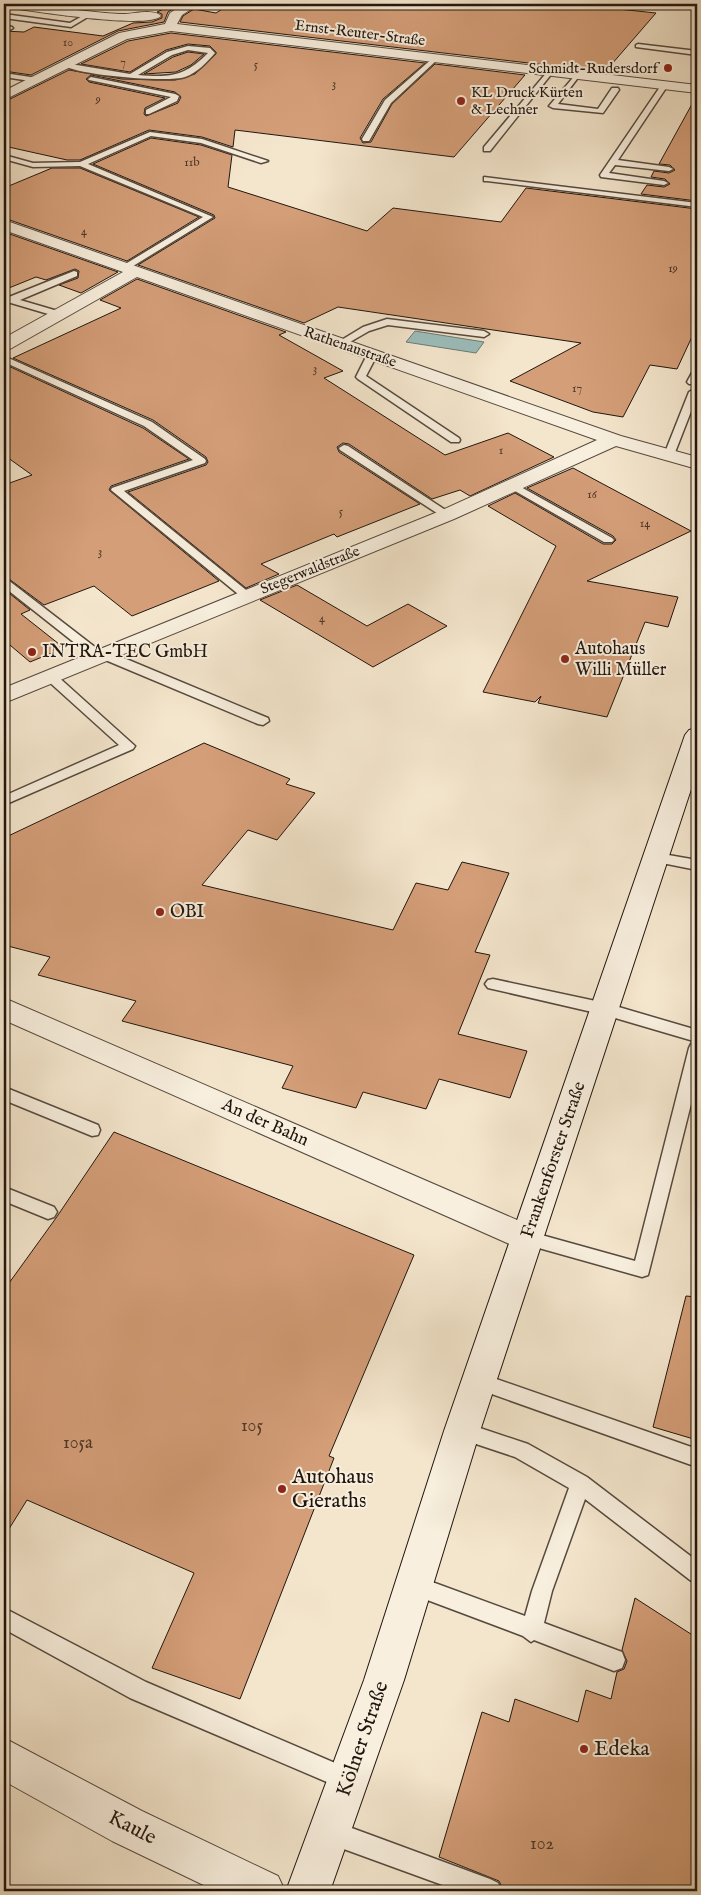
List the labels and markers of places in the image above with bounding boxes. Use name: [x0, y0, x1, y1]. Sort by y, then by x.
place label: Schmidt-Rudersdorf: [528, 59, 661, 78]
marker: Schmidt-Rudersdorf: [662, 62, 674, 74]
place label: KL Druck Kürten & Lechner: [471, 83, 583, 119]
marker: KL Druck Kürten & Lechner: [455, 95, 467, 107]
place label: Autohaus Willi Müller: [574, 638, 667, 682]
place label: INTRA-TEC GmbH: [42, 641, 208, 664]
marker: INTRA-TEC GmbH: [26, 646, 38, 658]
marker: Autohaus Willi Müller: [559, 653, 571, 665]
place label: OBI: [170, 901, 205, 924]
marker: OBI: [154, 906, 166, 918]
place label: Autohaus Gieraths: [291, 1464, 374, 1515]
marker: Autohaus Gieraths: [276, 1483, 288, 1495]
place label: Edeka: [594, 1736, 651, 1763]
marker: Edeka: [578, 1743, 590, 1755]

